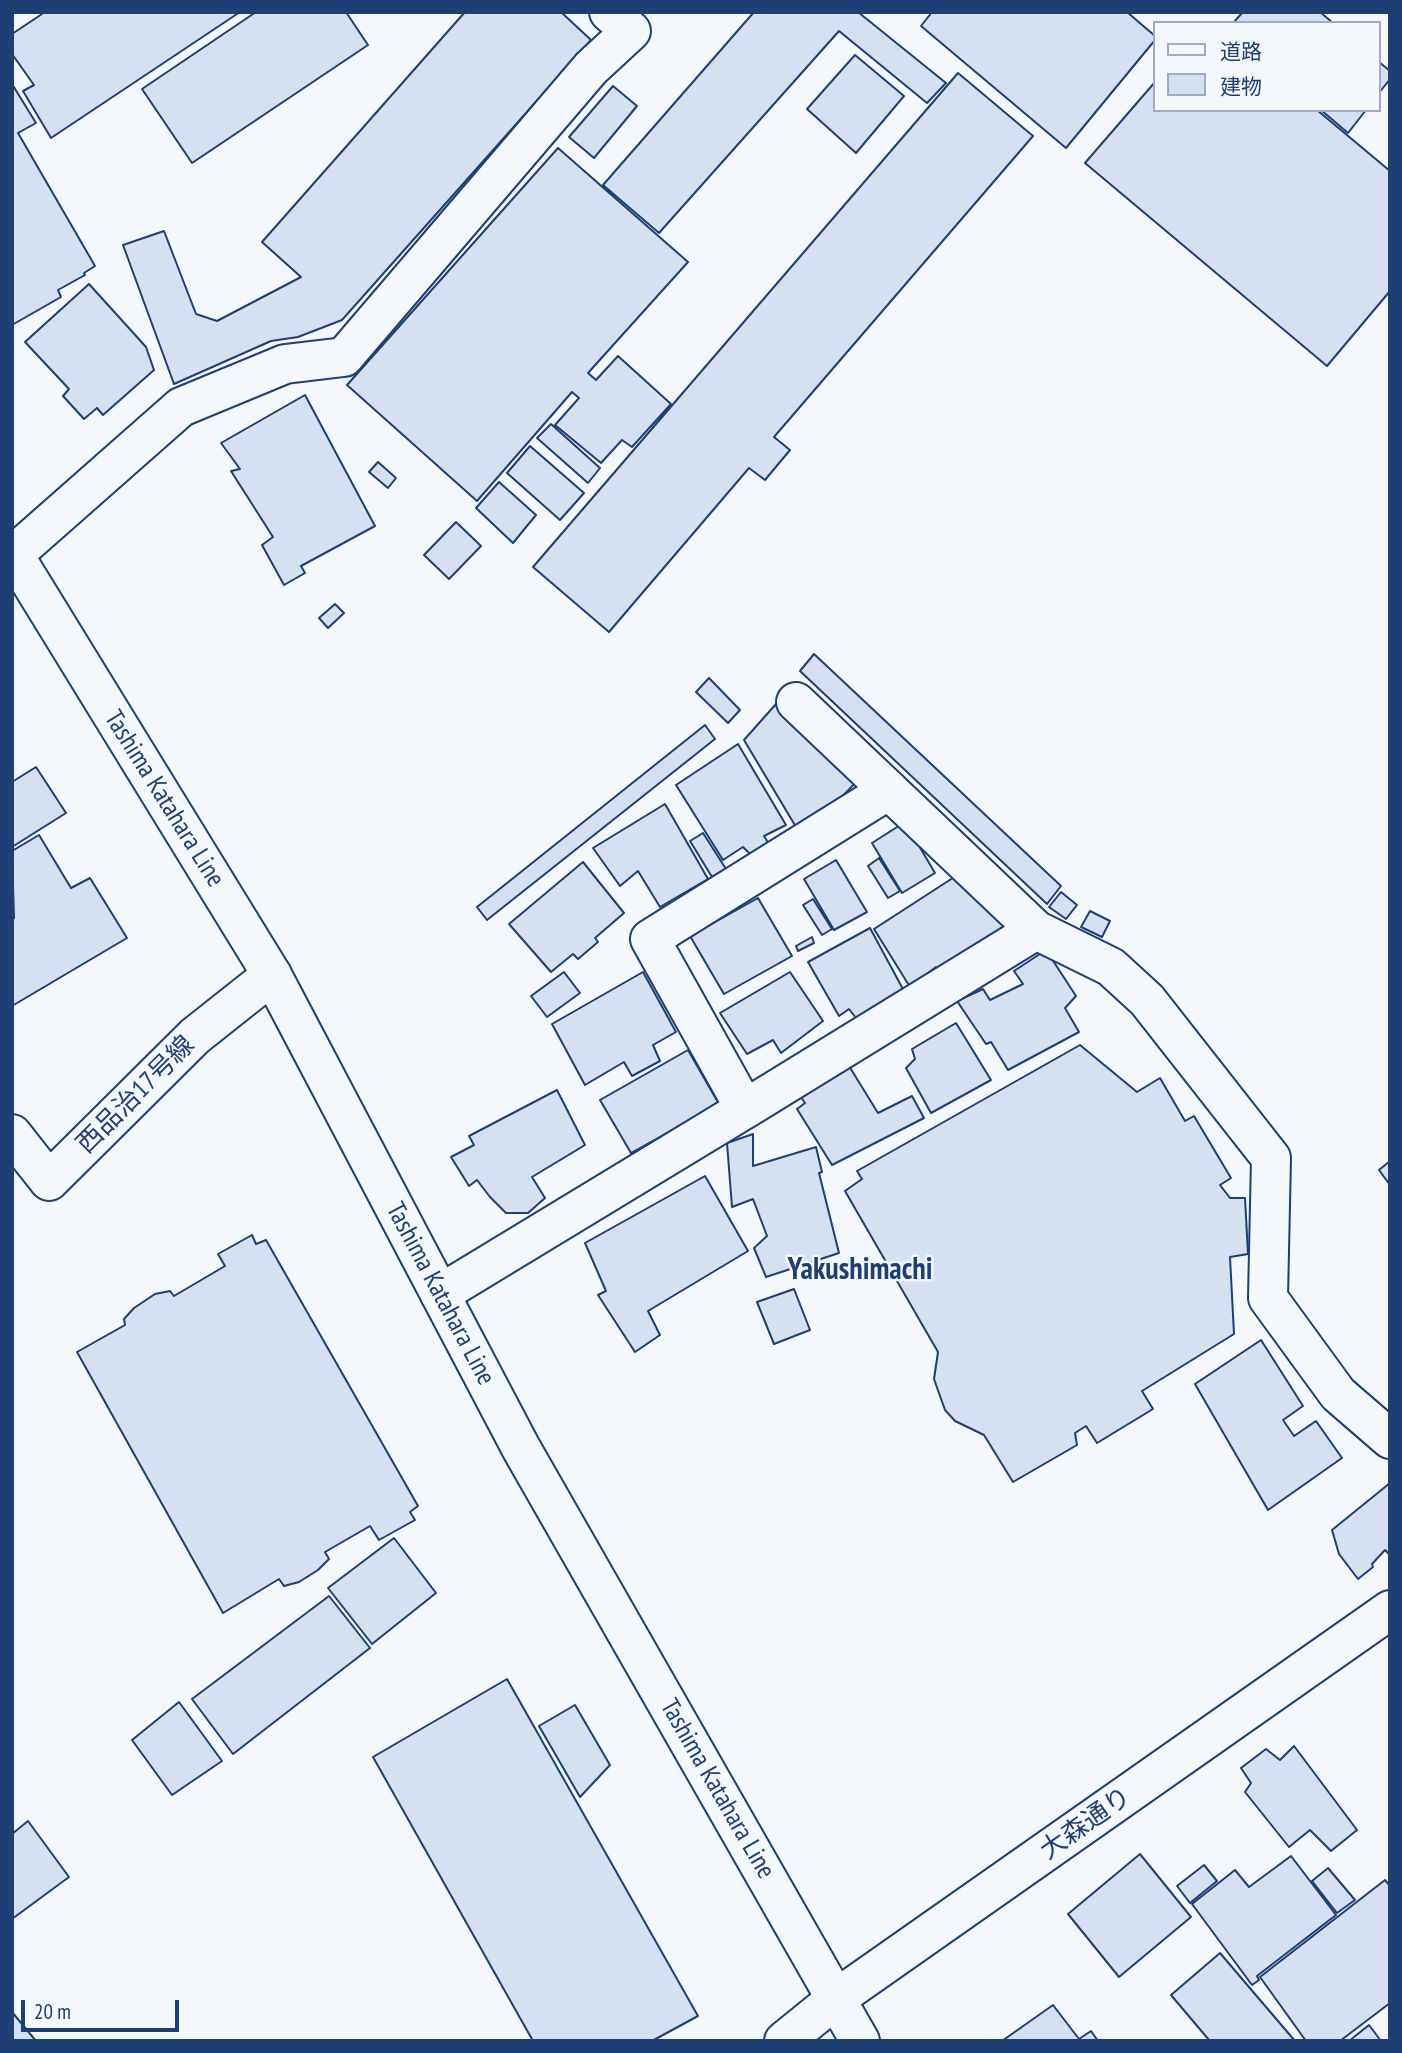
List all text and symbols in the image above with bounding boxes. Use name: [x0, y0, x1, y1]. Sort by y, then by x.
legend: [1154, 21, 1381, 112]
text: 道路: [1220, 38, 1262, 65]
text: 建物: [1220, 73, 1262, 100]
street label: Tashima Katahara Line: [97, 705, 231, 893]
street label: 西品治17号線: [71, 1030, 201, 1160]
street label: Tashima Katahara Line: [379, 1197, 501, 1391]
district label: Yakushimachi: [788, 1252, 932, 1288]
street label: Tashima Katahara Line: [653, 1694, 781, 1884]
street label: 大森通り: [1034, 1781, 1138, 1867]
scale bar: [24, 1986, 182, 2030]
text: 20 m: [34, 1998, 71, 2025]

